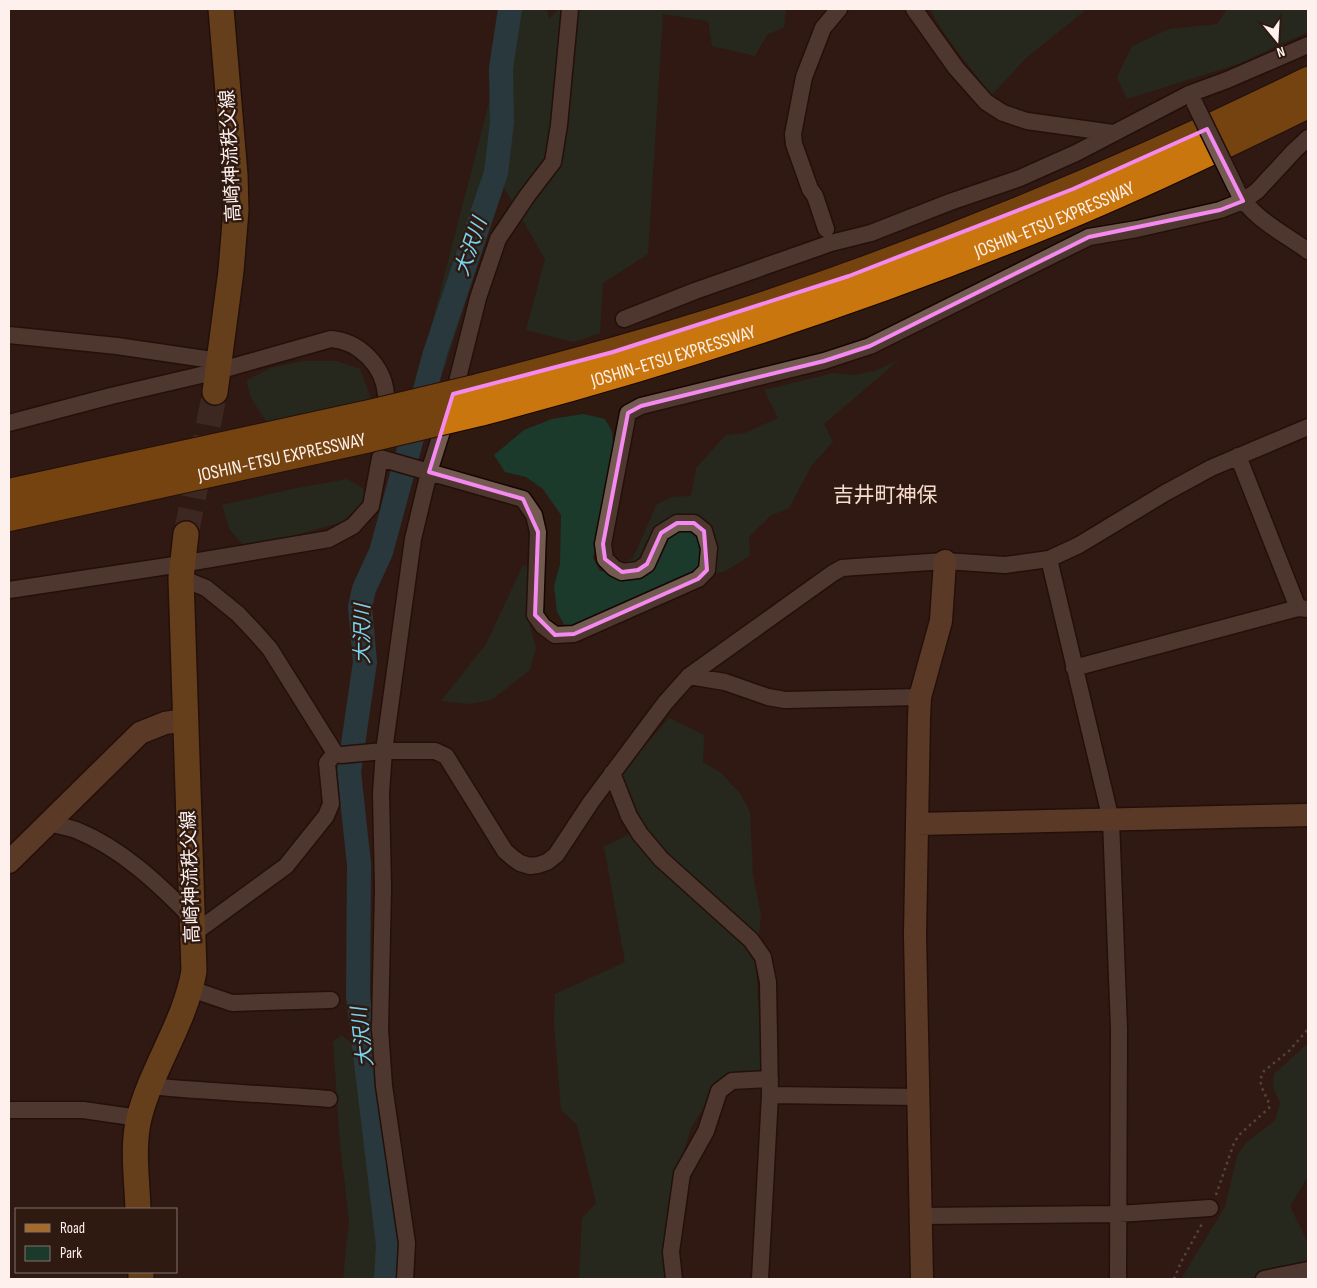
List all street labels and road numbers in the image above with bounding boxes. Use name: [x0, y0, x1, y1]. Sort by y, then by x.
street label: 高崎神流秩父線: [216, 89, 246, 223]
street label: JOSHIN-ETSU EXPRESSWAY: [970, 176, 1138, 263]
street label: JOSHIN-ETSU EXPRESSWAY: [587, 320, 759, 393]
street label: JOSHIN-ETSU EXPRESSWAY: [194, 428, 368, 487]
street label: 高崎神流秩父線: [177, 810, 205, 944]

